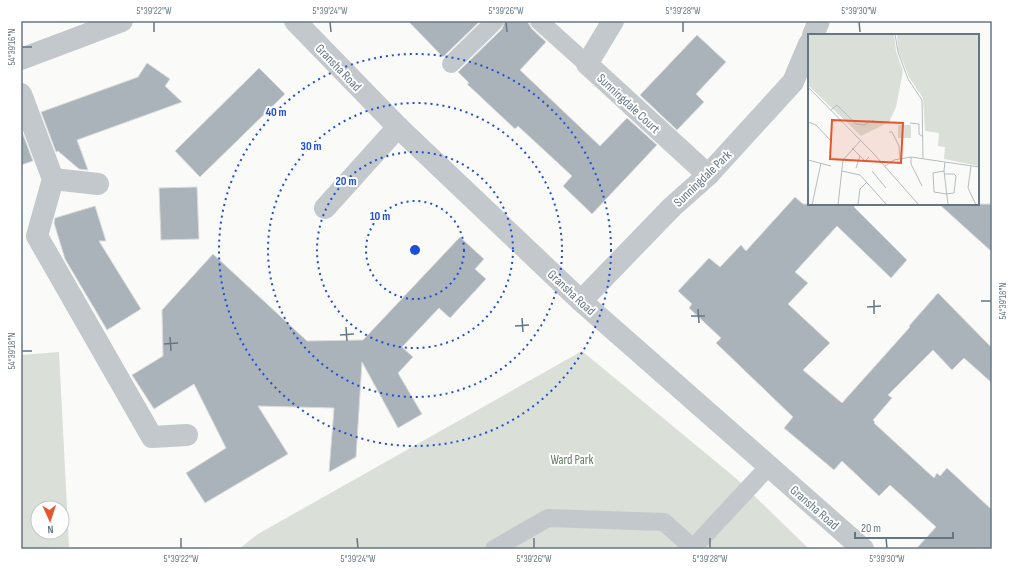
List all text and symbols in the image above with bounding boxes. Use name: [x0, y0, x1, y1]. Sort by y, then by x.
text: 5°39'22"W: [137, 5, 172, 17]
text: 5°39'24"W: [313, 5, 348, 17]
text: 5°39'26"W: [488, 5, 524, 17]
text: 5°39'28"W: [665, 5, 701, 17]
text: 5°39'30"W: [841, 5, 877, 17]
text: 54°39'16"N: [6, 29, 18, 65]
inset map: [808, 34, 979, 205]
street label: Gransha Road: [312, 41, 365, 95]
street label: Sunningdale Court: [594, 71, 663, 137]
text: 40 m: [265, 105, 287, 120]
text: 30 m: [301, 139, 321, 154]
street label: Sunningdale Park: [670, 147, 735, 210]
text: 20 m: [336, 174, 356, 189]
text: 10 m: [370, 209, 390, 224]
centre of rings: [408, 243, 422, 257]
street label: Gransha Road: [544, 267, 599, 319]
text: 54°39'18"N: [997, 283, 1009, 319]
text: 54°39'18"N: [6, 333, 18, 369]
park label: Ward Park: [550, 452, 594, 468]
street label: Gransha Road: [787, 482, 842, 533]
north arrow: [30, 500, 70, 540]
scale bar: [855, 514, 953, 540]
text: 20 m: [861, 521, 881, 536]
text: N: [47, 523, 54, 536]
text: 5°39'22"W: [164, 553, 199, 565]
text: 5°39'24"W: [341, 553, 376, 565]
text: 5°39'26"W: [516, 553, 552, 565]
text: 5°39'28"W: [692, 553, 728, 565]
text: 5°39'30"W: [869, 553, 905, 565]

